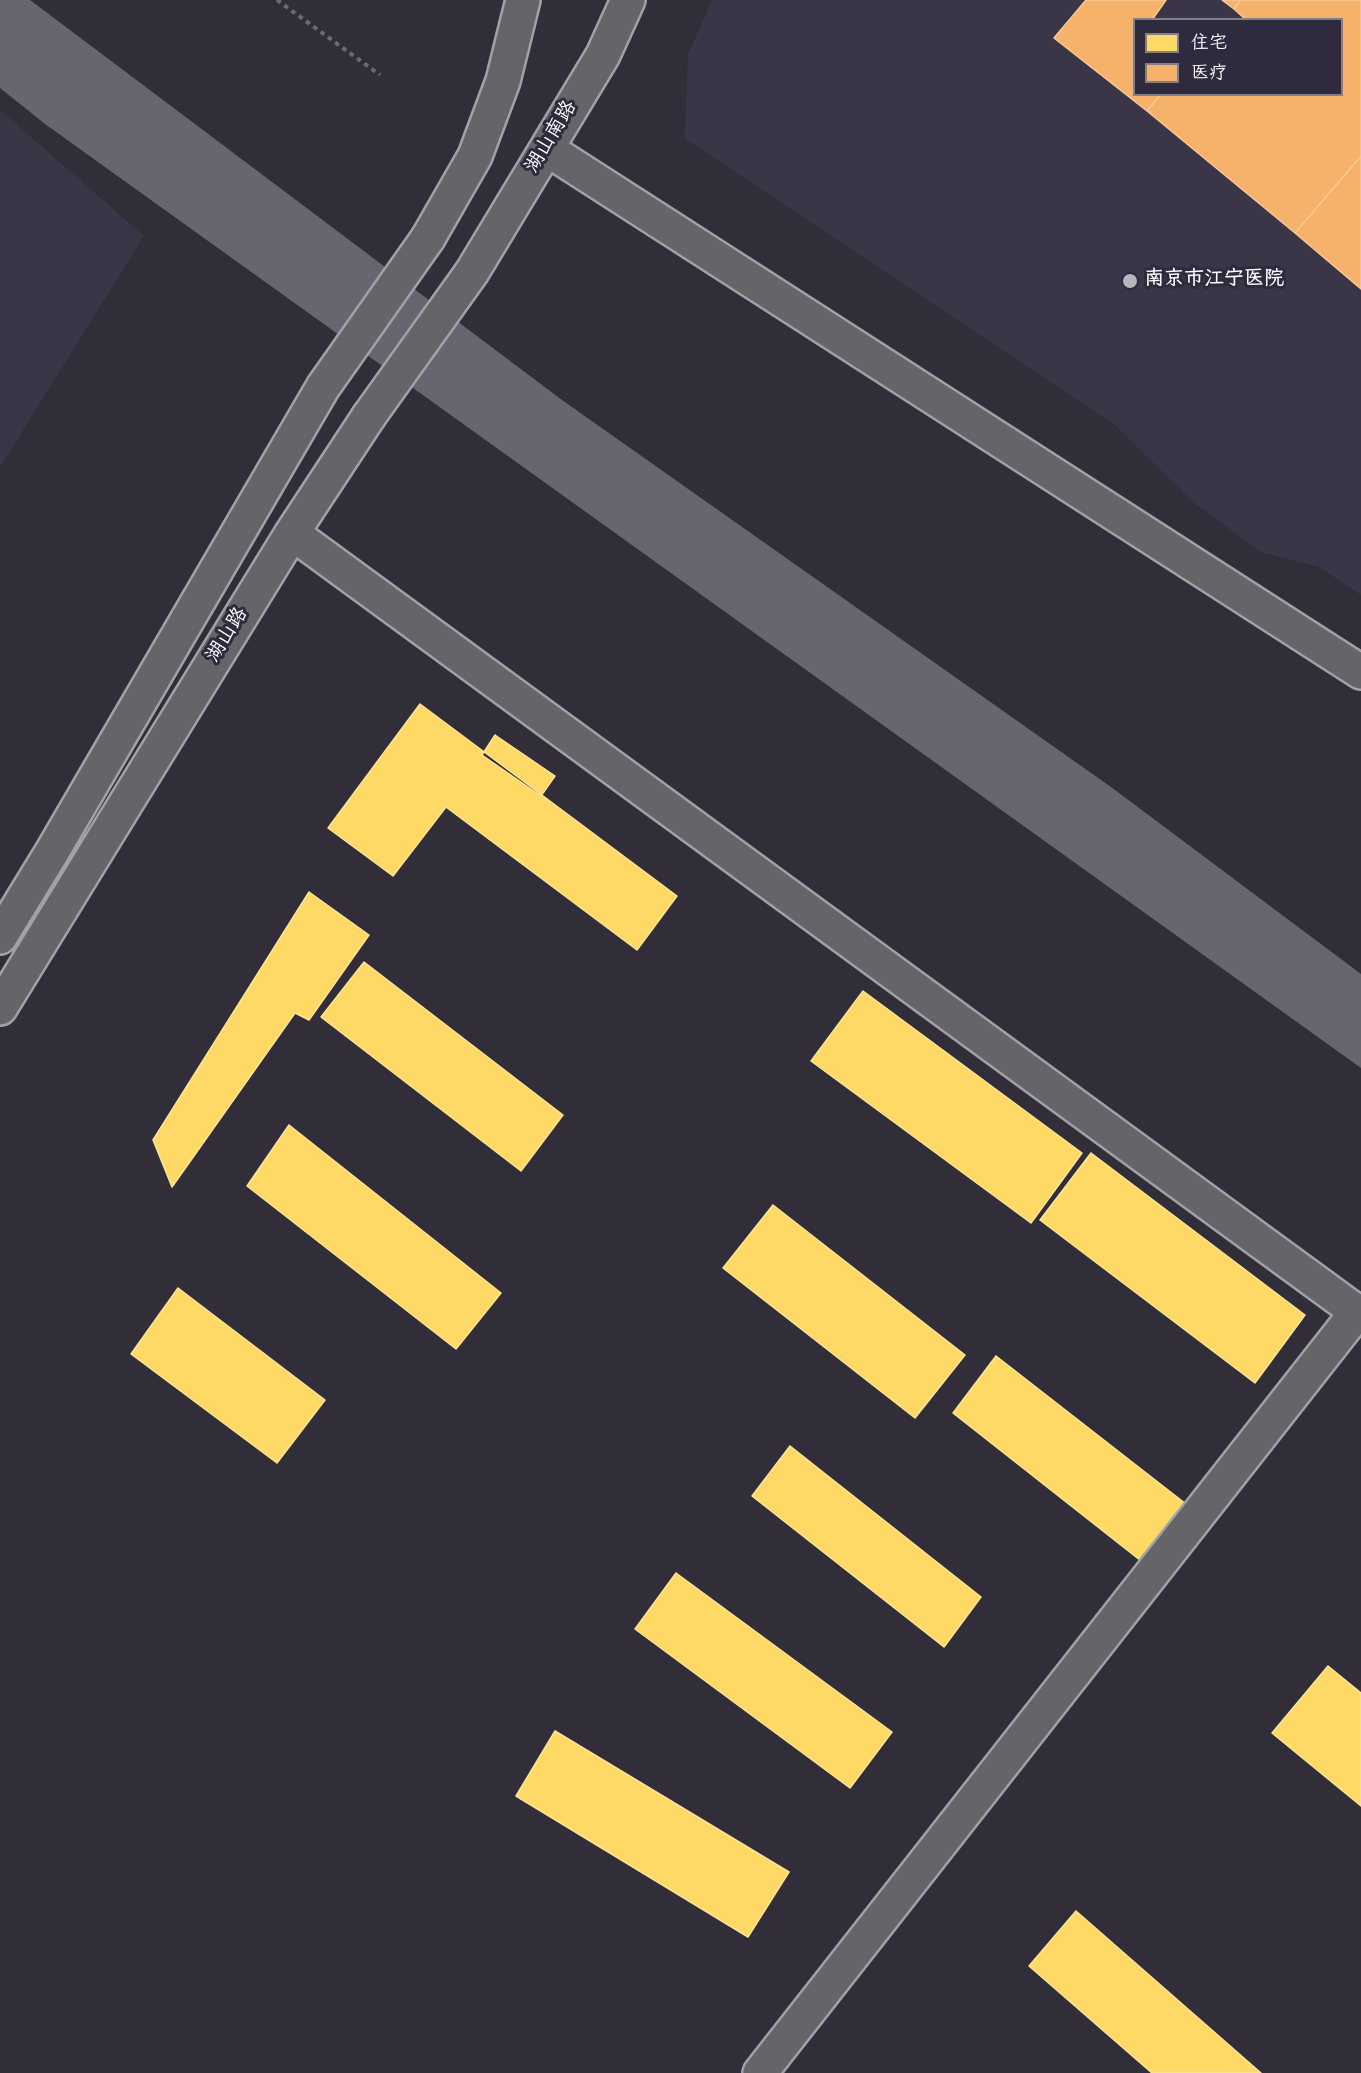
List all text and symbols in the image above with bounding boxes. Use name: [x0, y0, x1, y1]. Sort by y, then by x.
legend: [1133, 18, 1343, 96]
text: 住宅: [1191, 32, 1227, 57]
text: 医疗: [1191, 62, 1227, 87]
street label: 湖山南路: [522, 98, 584, 178]
place label: 南京市江宁医院: [1144, 269, 1284, 293]
marker: 南京市江宁医院: [1121, 272, 1139, 290]
street label: 湖山路: [203, 604, 255, 668]

